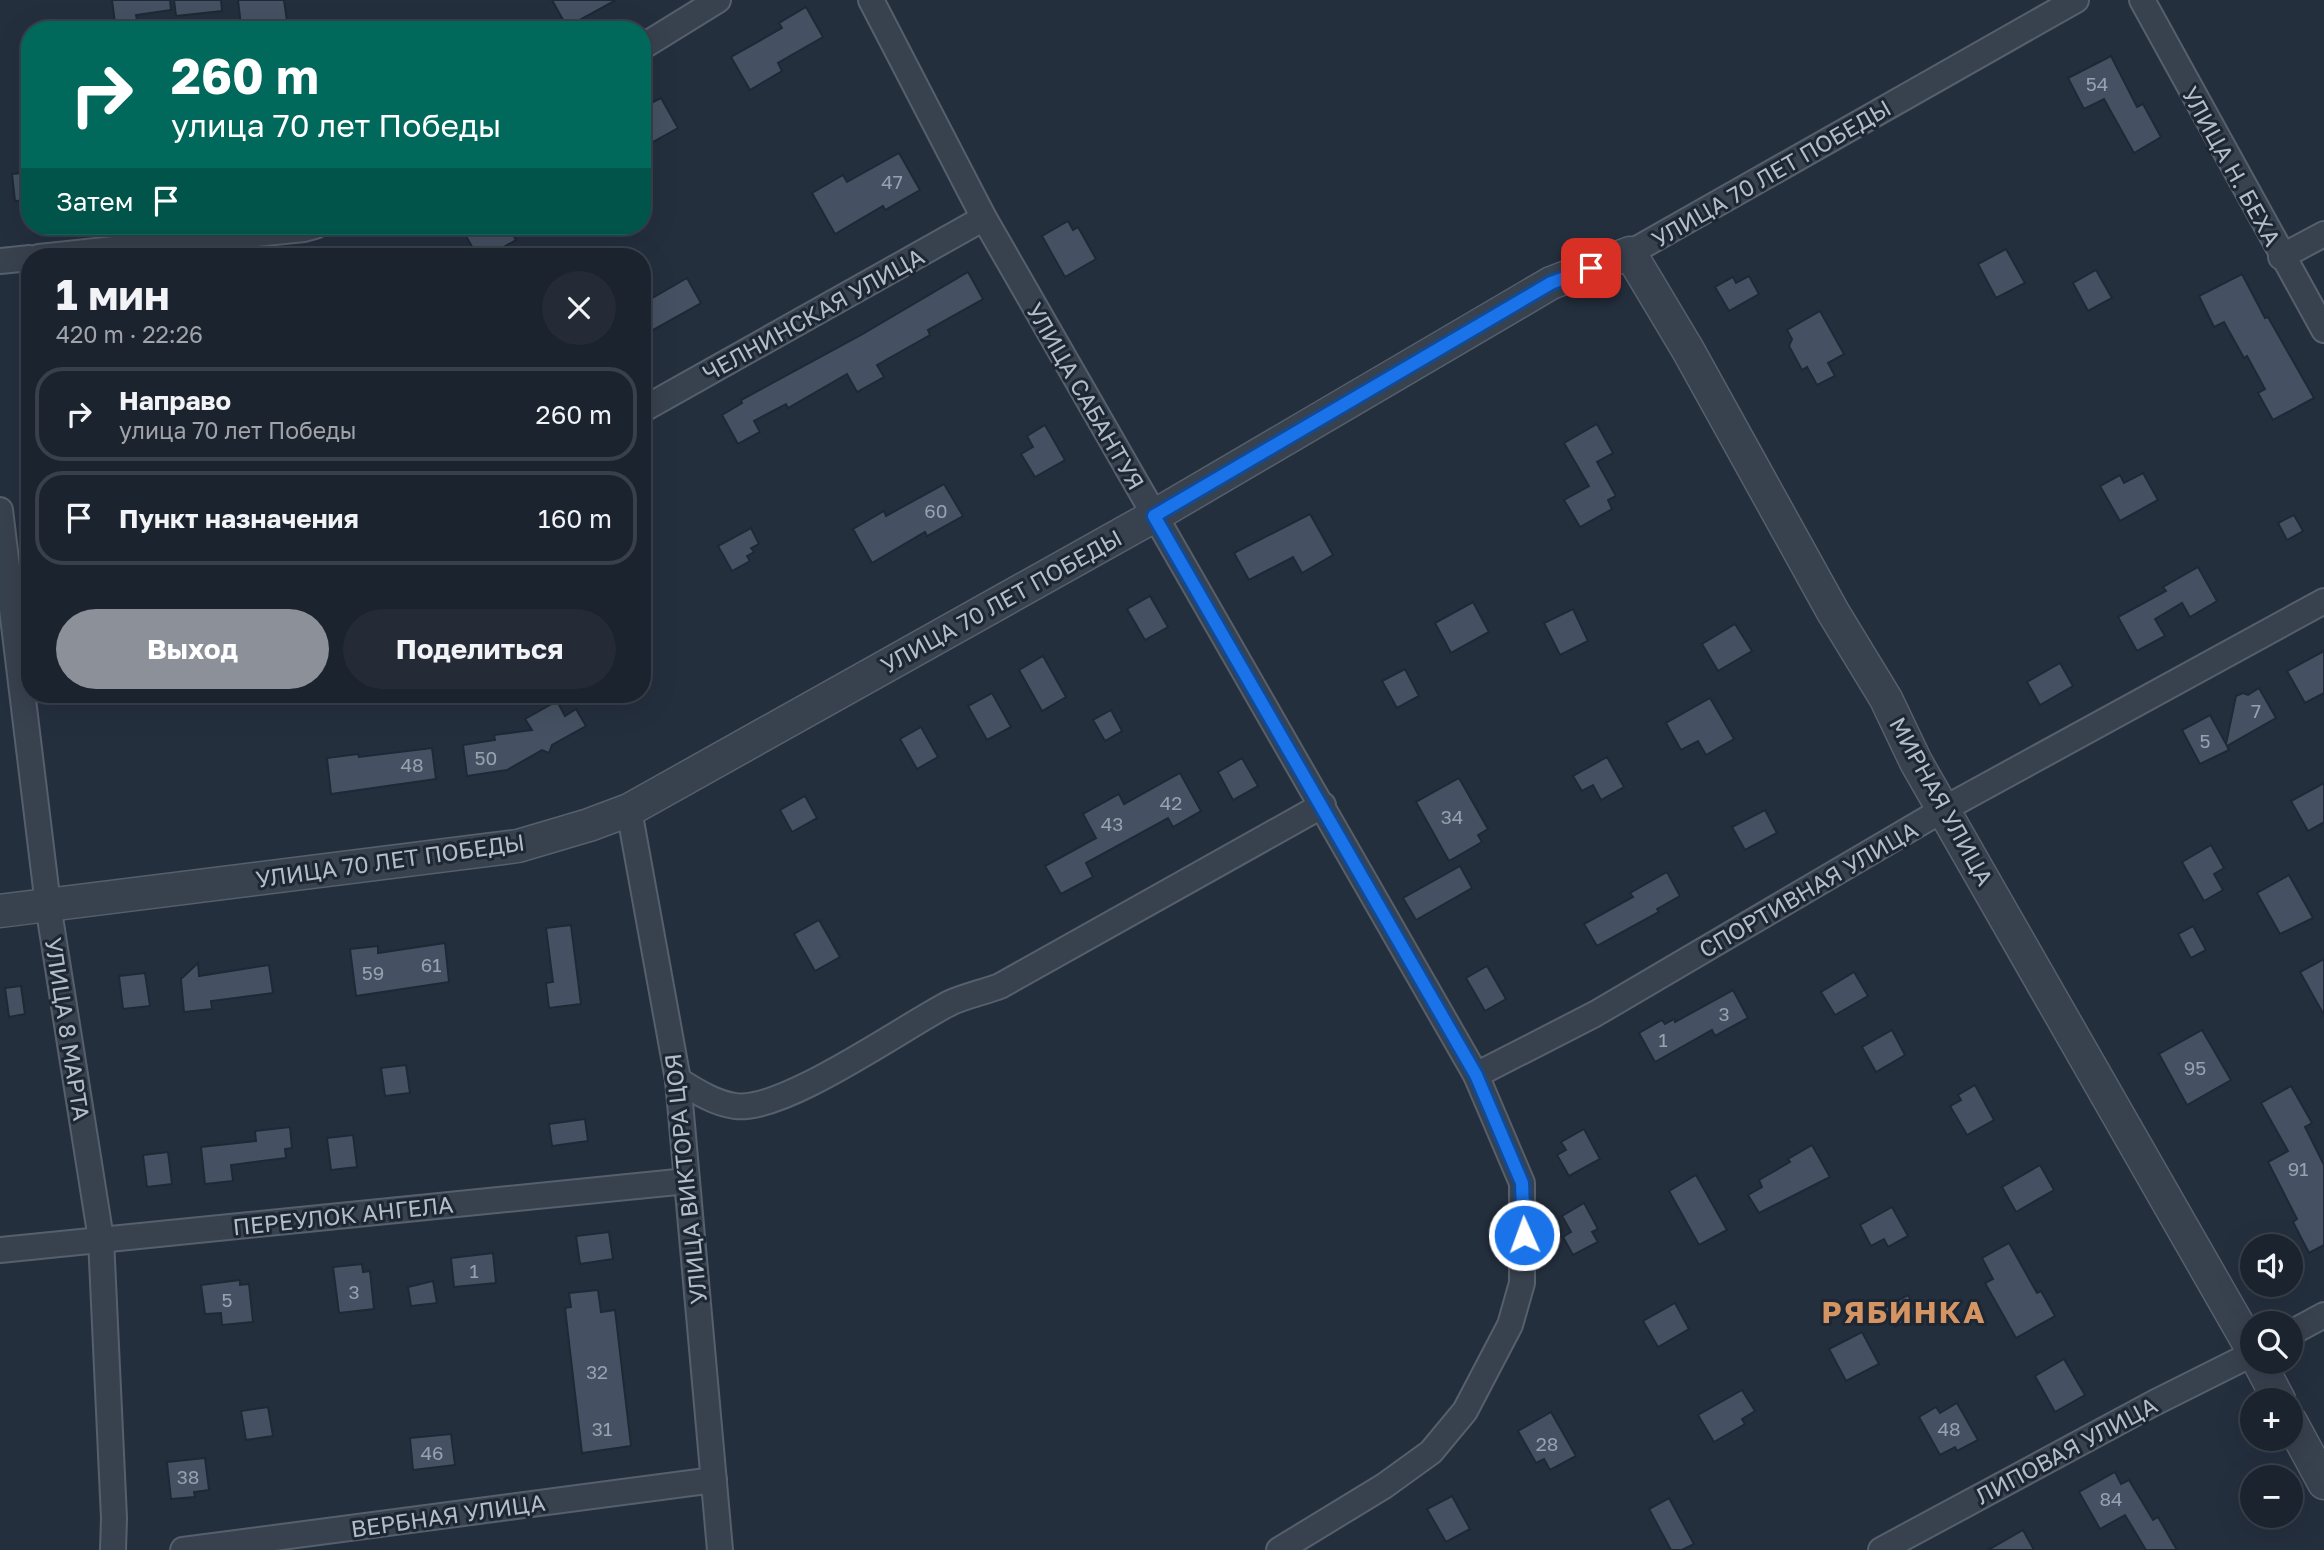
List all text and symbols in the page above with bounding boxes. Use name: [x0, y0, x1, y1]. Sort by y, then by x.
text: 260 m: [171, 46, 319, 105]
icon: right: [56, 49, 147, 140]
house number: 54: [2086, 72, 2108, 95]
street label: УЛИЦА Н. БЕХА: [2177, 81, 2287, 251]
street label: УЛИЦА 70 ЛЕТ ПОБЕДЫ: [1647, 93, 1895, 253]
text: улица 70 лет Победы: [171, 106, 501, 144]
house number: 47: [881, 170, 903, 193]
icon: arrive: [147, 182, 185, 220]
text: Затем: [56, 186, 133, 217]
pin: [1561, 238, 1621, 298]
street label: ЧЕЛНИНСКАЯ УЛИЦА: [697, 241, 929, 387]
icon: arrive: [1572, 249, 1610, 287]
text: 1 мин: [56, 269, 170, 319]
button: close: [542, 271, 616, 345]
street label: УЛИЦА САБАНТУЯ: [1021, 298, 1151, 494]
text: 420 m · 22:26: [56, 320, 203, 348]
text: Направо: [119, 385, 231, 416]
icon: right: [60, 395, 98, 433]
text: 260 m: [536, 399, 612, 430]
text: улица 70 лет Победы: [119, 416, 356, 444]
icon: arrive: [60, 499, 98, 537]
house number: 60: [924, 499, 948, 522]
text: Пункт назначения: [119, 503, 359, 534]
text: 160 m: [538, 503, 612, 534]
street label: УЛИЦА 70 ЛЕТ ПОБЕДЫ: [876, 523, 1126, 679]
button: Выход: [56, 609, 329, 689]
button: Поделиться: [343, 609, 616, 689]
house number: 7: [2251, 699, 2261, 722]
street label: МИРНАЯ УЛИЦА: [1884, 712, 2000, 890]
house number: 5: [2199, 729, 2211, 752]
house number: 50: [475, 746, 497, 769]
house number: 48: [400, 753, 424, 776]
house number: 42: [1160, 791, 1182, 814]
house number: 34: [1441, 805, 1463, 828]
house number: 43: [1101, 812, 1123, 835]
street label: СПОРТИВНАЯ УЛИЦА: [1694, 815, 1922, 963]
street label: УЛИЦА 70 ЛЕТ ПОБЕДЫ: [254, 827, 526, 893]
street label: УЛИЦА 8 МАРТА: [40, 935, 96, 1123]
house number: 61: [421, 953, 441, 976]
house number: 59: [362, 961, 384, 984]
house number: 3: [1718, 1002, 1730, 1025]
house number: 1: [1658, 1028, 1668, 1051]
street label: УЛИЦА ВИКТОРА ЦОЯ: [658, 1052, 712, 1306]
house number: 95: [2184, 1056, 2206, 1079]
house number: 91: [2288, 1157, 2308, 1180]
street label: ПЕРЕУЛОК АНГЕЛА: [231, 1189, 455, 1241]
position arrow: [1487, 1198, 1561, 1272]
map controls: [2240, 1234, 2303, 1528]
button: sound: [2240, 1234, 2303, 1297]
house number: 1: [469, 1259, 479, 1282]
house number: 3: [348, 1280, 360, 1303]
house number: 5: [221, 1288, 233, 1311]
district label: РЯБИНКА: [1822, 1294, 1986, 1330]
button: search: [2240, 1311, 2303, 1374]
house number: 32: [586, 1360, 608, 1383]
button: +: [2240, 1388, 2303, 1451]
street label: ЛИПОВАЯ УЛИЦА: [1970, 1390, 2162, 1510]
house number: 31: [592, 1417, 612, 1440]
house number: 48: [1937, 1417, 1961, 1440]
house number: 28: [1536, 1432, 1558, 1455]
house number: 46: [420, 1441, 444, 1464]
house number: 38: [177, 1465, 199, 1488]
button: −: [2240, 1465, 2303, 1528]
house number: 84: [2099, 1487, 2123, 1510]
street label: ВЕРБНАЯ УЛИЦА: [349, 1488, 547, 1542]

